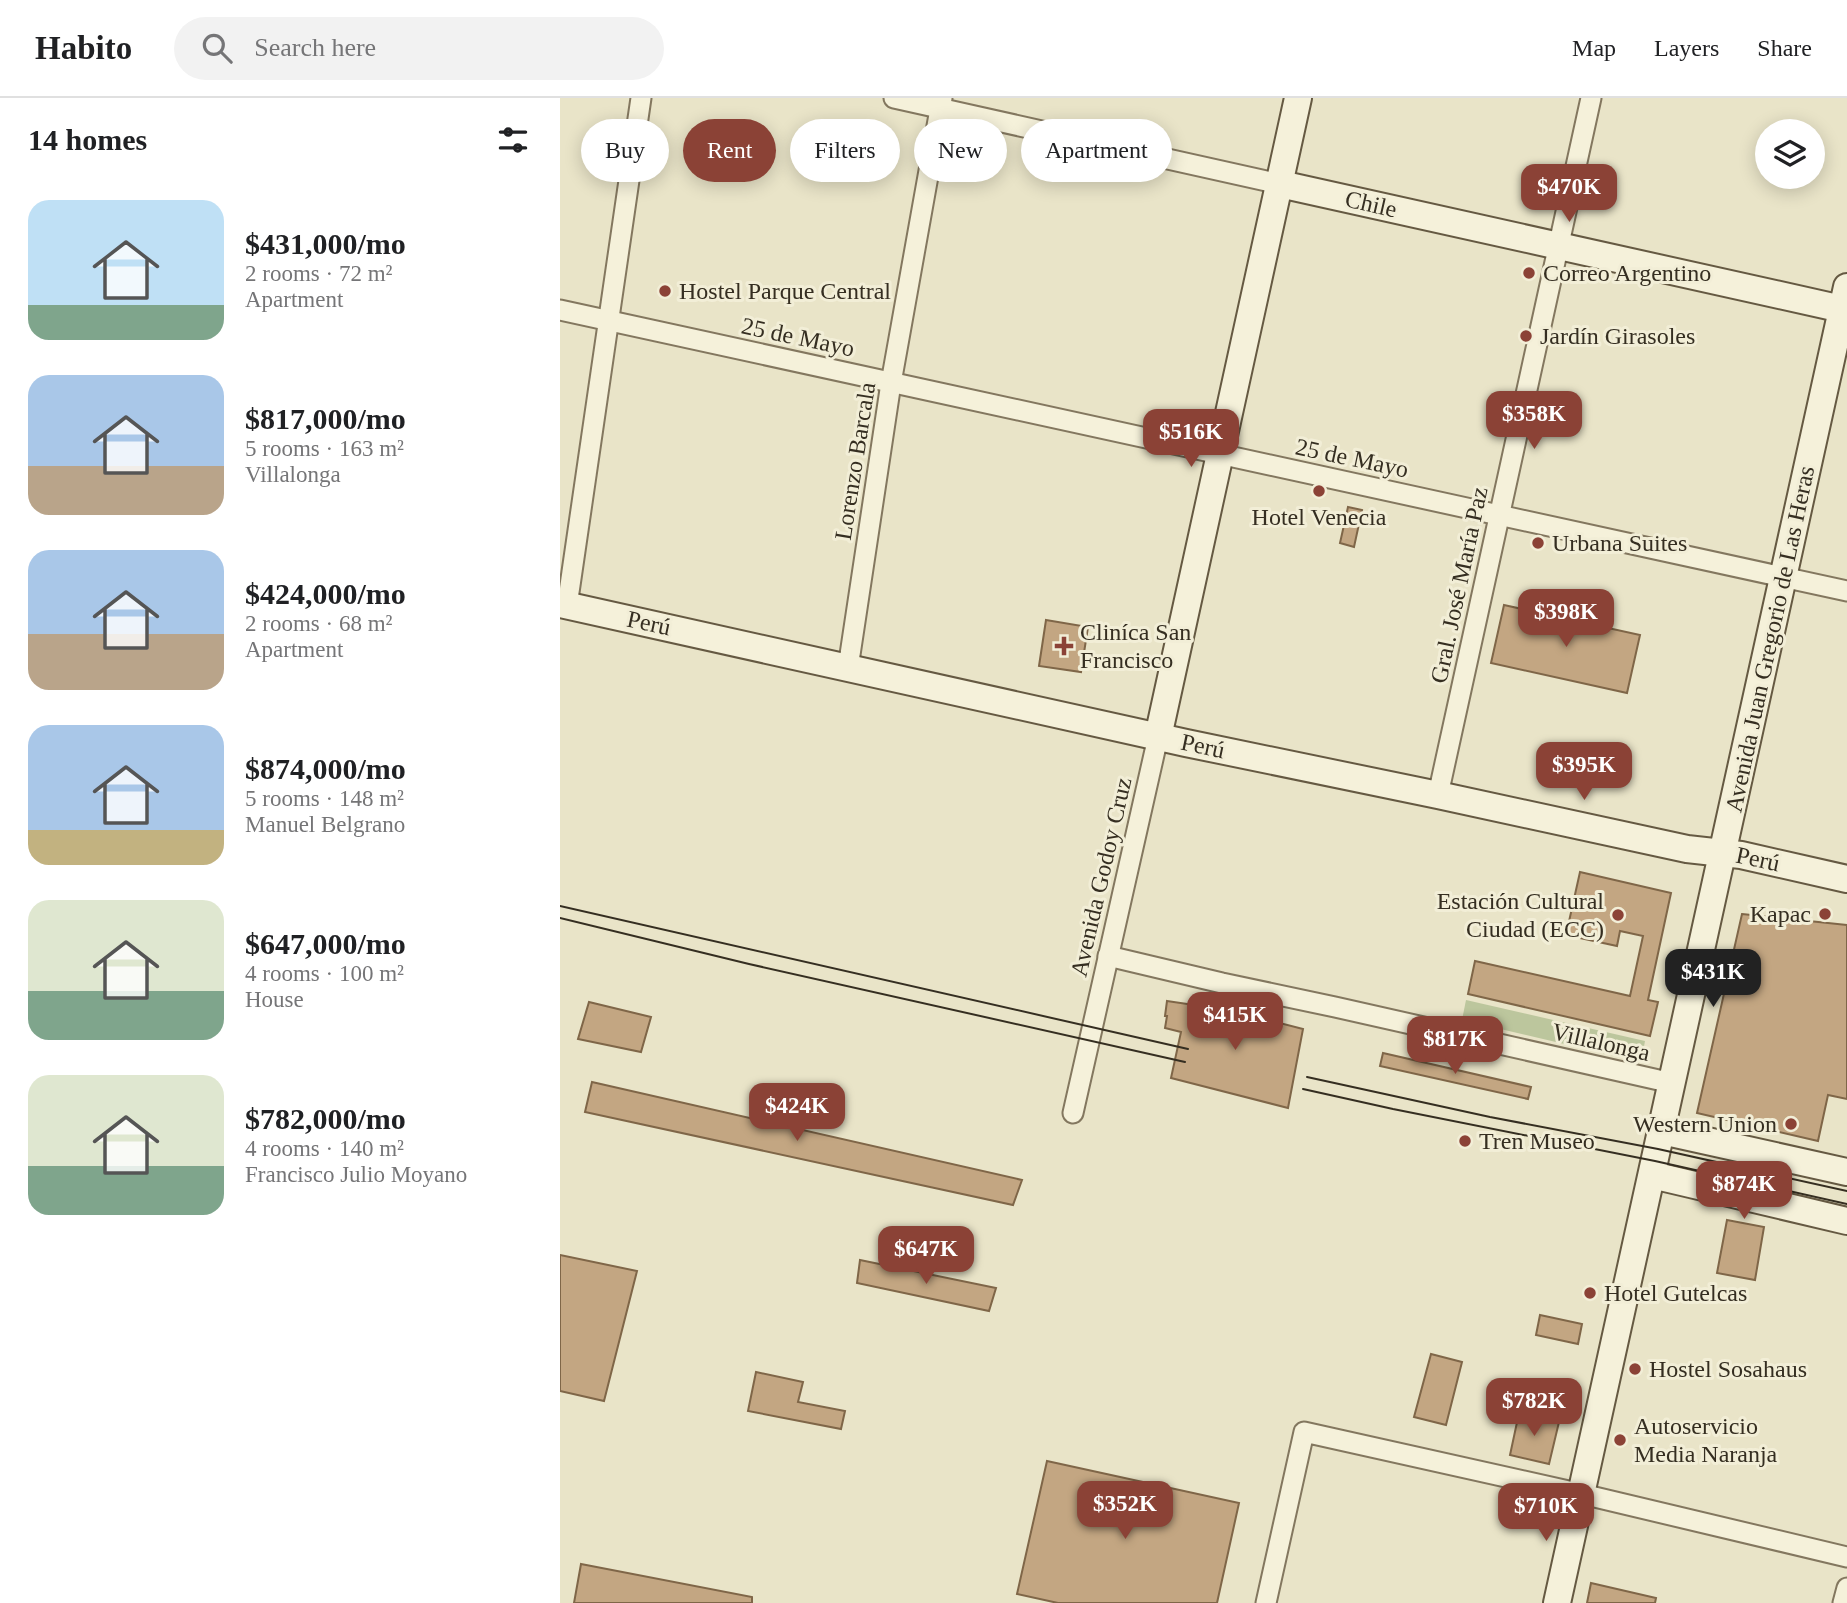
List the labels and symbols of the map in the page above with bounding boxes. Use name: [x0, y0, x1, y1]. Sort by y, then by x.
pin: $470K: [1520, 164, 1618, 224]
street label: Chile: [1343, 185, 1399, 223]
place label: Correo Argentino: [1543, 260, 1711, 286]
marker: Correo Argentino: [1521, 265, 1537, 281]
place label: Hostel Parque Central: [679, 278, 891, 304]
marker: Hostel Parque Central: [657, 283, 673, 299]
street label: 25 de Mayo: [739, 312, 857, 362]
place label: Jardín Girasoles: [1540, 323, 1695, 349]
marker: Jardín Girasoles: [1518, 328, 1534, 344]
street label: Lorenzo Barcala: [830, 380, 880, 542]
pin: $358K: [1485, 392, 1583, 451]
pin: $516K: [1142, 410, 1240, 469]
street label: 25 de Mayo: [1293, 433, 1411, 483]
street label: Avenida Juan Gregorio de Las Heras: [1721, 463, 1819, 815]
marker: Hotel Venecia: [1311, 483, 1327, 499]
street label: Gral. José María Paz: [1425, 485, 1493, 685]
place label: Hotel Venecia: [1252, 504, 1387, 530]
place label: Urbana Suites: [1552, 530, 1687, 556]
marker: Urbana Suites: [1530, 535, 1546, 551]
pin: $398K: [1517, 589, 1615, 649]
street label: Perú: [625, 606, 673, 640]
place label: Cliníca San Francisco: [1080, 619, 1191, 673]
marker: Cliníca San Francisco: [1054, 636, 1074, 656]
street label: Perú: [1179, 729, 1227, 763]
pin: $395K: [1535, 742, 1633, 802]
street label: Avenida Godoy Cruz: [1065, 775, 1137, 979]
street label: Perú: [1734, 842, 1782, 876]
place label: Estación Cultural Ciudad (ECC): [1437, 888, 1604, 942]
place label: Kapac: [1750, 901, 1811, 927]
marker: Kapac: [1817, 906, 1833, 922]
marker: Estación Cultural Ciudad (ECC): [1610, 907, 1626, 923]
pin: $431K: [1664, 950, 1762, 1009]
pin: $415K: [1186, 992, 1284, 1052]
pin: $817K: [1406, 1016, 1504, 1076]
street label: Villalonga: [1549, 1018, 1653, 1066]
pin: $424K: [748, 1084, 846, 1143]
place label: Western Union: [1633, 1111, 1777, 1137]
marker: Western Union: [1783, 1116, 1799, 1132]
place label: Tren Museo: [1479, 1128, 1595, 1154]
marker: Tren Museo: [1457, 1133, 1473, 1149]
pin: $874K: [1695, 1162, 1793, 1221]
pin: $647K: [877, 1226, 975, 1286]
place label: Hotel Gutelcas: [1604, 1280, 1747, 1306]
marker: Hotel Gutelcas: [1582, 1285, 1598, 1301]
place label: Hostel Sosahaus: [1649, 1356, 1807, 1382]
marker: Hostel Sosahaus: [1627, 1361, 1643, 1377]
pin: $782K: [1485, 1378, 1583, 1438]
place label: Autoservicio Media Naranja: [1634, 1413, 1778, 1467]
marker: Autoservicio Media Naranja: [1612, 1432, 1628, 1448]
pin: $352K: [1076, 1482, 1174, 1541]
pin: $710K: [1497, 1484, 1595, 1543]

